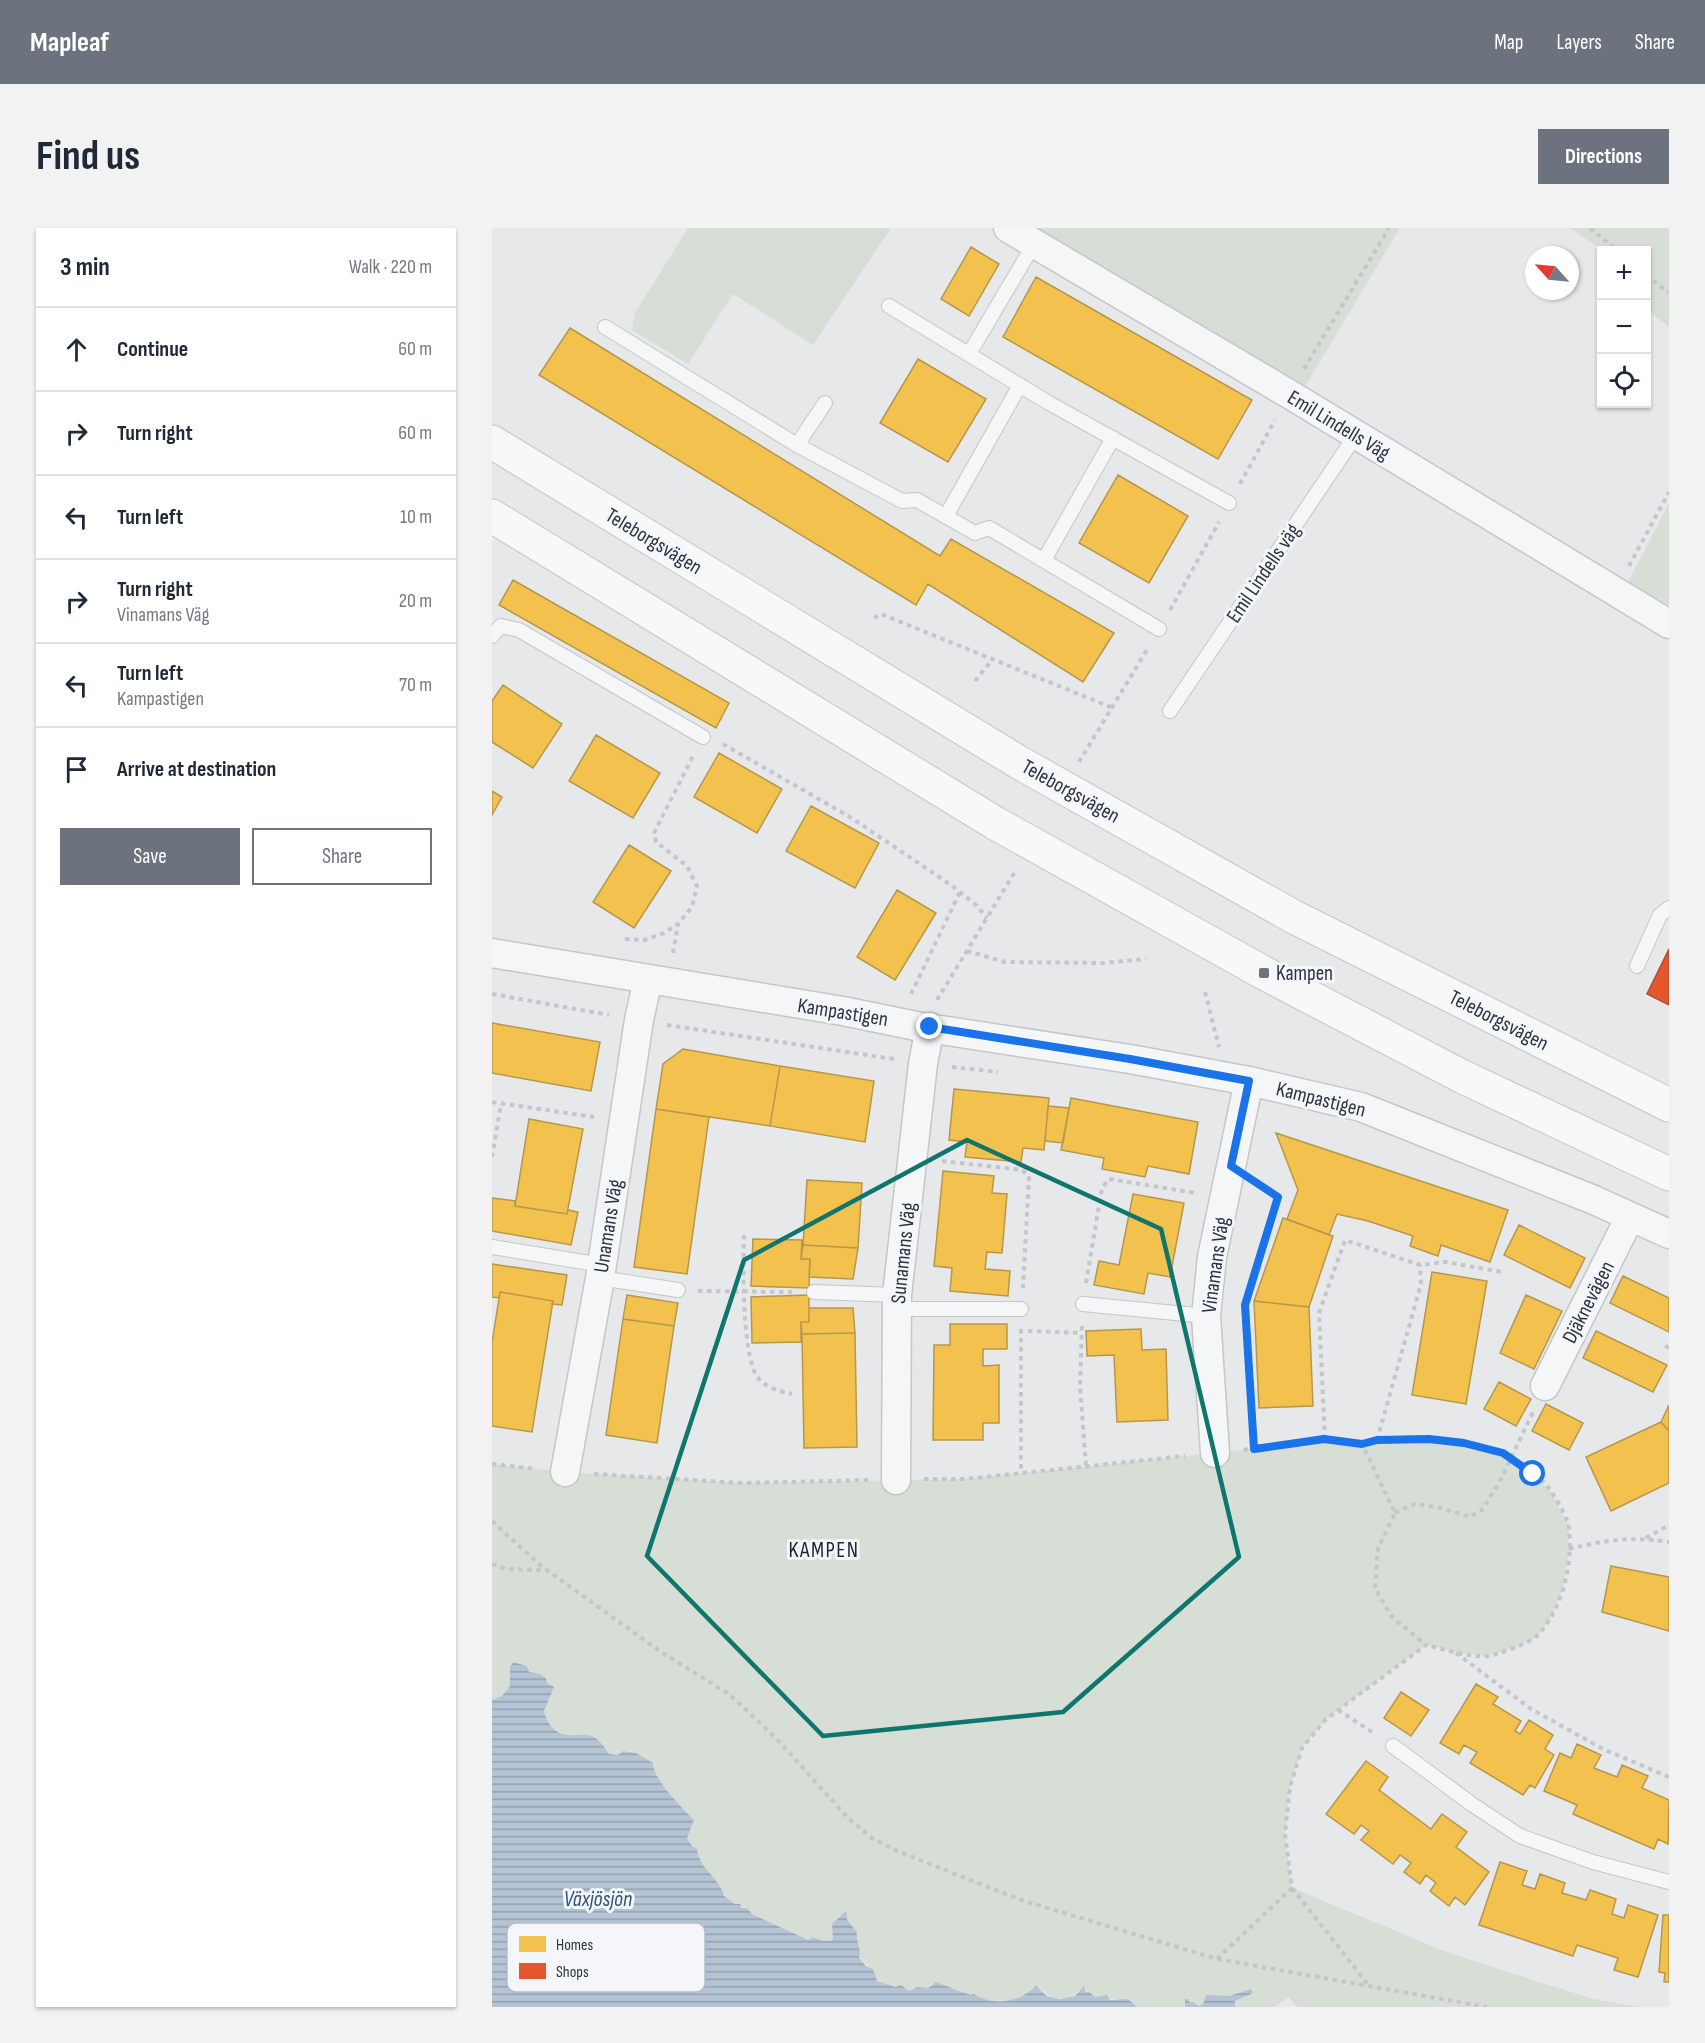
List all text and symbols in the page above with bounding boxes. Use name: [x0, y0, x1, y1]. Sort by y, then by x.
text: Mapleaf: [30, 26, 109, 59]
text: Map: [1494, 30, 1523, 55]
text: Layers: [1556, 30, 1602, 55]
text: Share: [1635, 30, 1675, 55]
button: Directions: [1538, 129, 1669, 184]
text: Find us: [36, 131, 140, 182]
north arrow: [1525, 246, 1579, 300]
map controls: [1597, 246, 1651, 408]
button: +: [1597, 246, 1651, 300]
text: 3 min: [60, 252, 110, 283]
text: Walk · 220 m: [349, 255, 432, 279]
button: −: [1597, 300, 1651, 354]
icon: ahead: [60, 333, 93, 366]
text: Continue: [117, 336, 188, 363]
text: 60 m: [398, 337, 432, 361]
button: locate: [1597, 354, 1651, 408]
street label: Emil Lindells Väg: [1283, 385, 1395, 466]
icon: right: [60, 417, 93, 450]
text: Turn right: [117, 420, 193, 447]
text: 60 m: [398, 421, 432, 445]
icon: left: [60, 501, 93, 534]
street label: Teleborgsvägen: [601, 503, 707, 580]
text: Turn left: [117, 504, 183, 531]
text: 10 m: [400, 505, 432, 529]
street label: Emil Lindells väg: [1221, 519, 1306, 628]
text: Turn right: [117, 576, 193, 603]
icon: right: [60, 585, 93, 618]
text: 20 m: [399, 589, 432, 613]
text: Vinamans Väg: [117, 603, 210, 627]
text: Turn left: [117, 660, 183, 687]
icon: left: [60, 669, 93, 702]
text: 70 m: [399, 673, 432, 697]
text: Kampastigen: [117, 687, 204, 711]
icon: arrive: [60, 753, 93, 786]
street label: Teleborgsvägen: [1017, 754, 1124, 829]
text: Arrive at destination: [117, 756, 276, 783]
button: Save: [60, 828, 240, 885]
button: Share: [252, 828, 432, 885]
place label: Kampen: [1276, 961, 1333, 986]
marker: Kampen: [1257, 966, 1271, 980]
street label: Teleborgsvägen: [1445, 985, 1553, 1056]
street label: Kampastigen: [796, 993, 890, 1032]
route end: [916, 1013, 942, 1039]
street label: Kampastigen: [1274, 1076, 1368, 1123]
street label: Unamans Väg: [589, 1178, 628, 1275]
street label: Sunamans Väg: [886, 1201, 921, 1305]
street label: Vinamans Väg: [1196, 1215, 1235, 1315]
street label: Djäknevägen: [1557, 1257, 1620, 1348]
route start: [1519, 1460, 1545, 1486]
district label: KAMPEN: [788, 1537, 860, 1564]
water label: Växjösjön: [564, 1886, 632, 1913]
legend: [507, 1923, 705, 1992]
text: Homes: [556, 1936, 593, 1955]
text: Shops: [556, 1963, 589, 1982]

